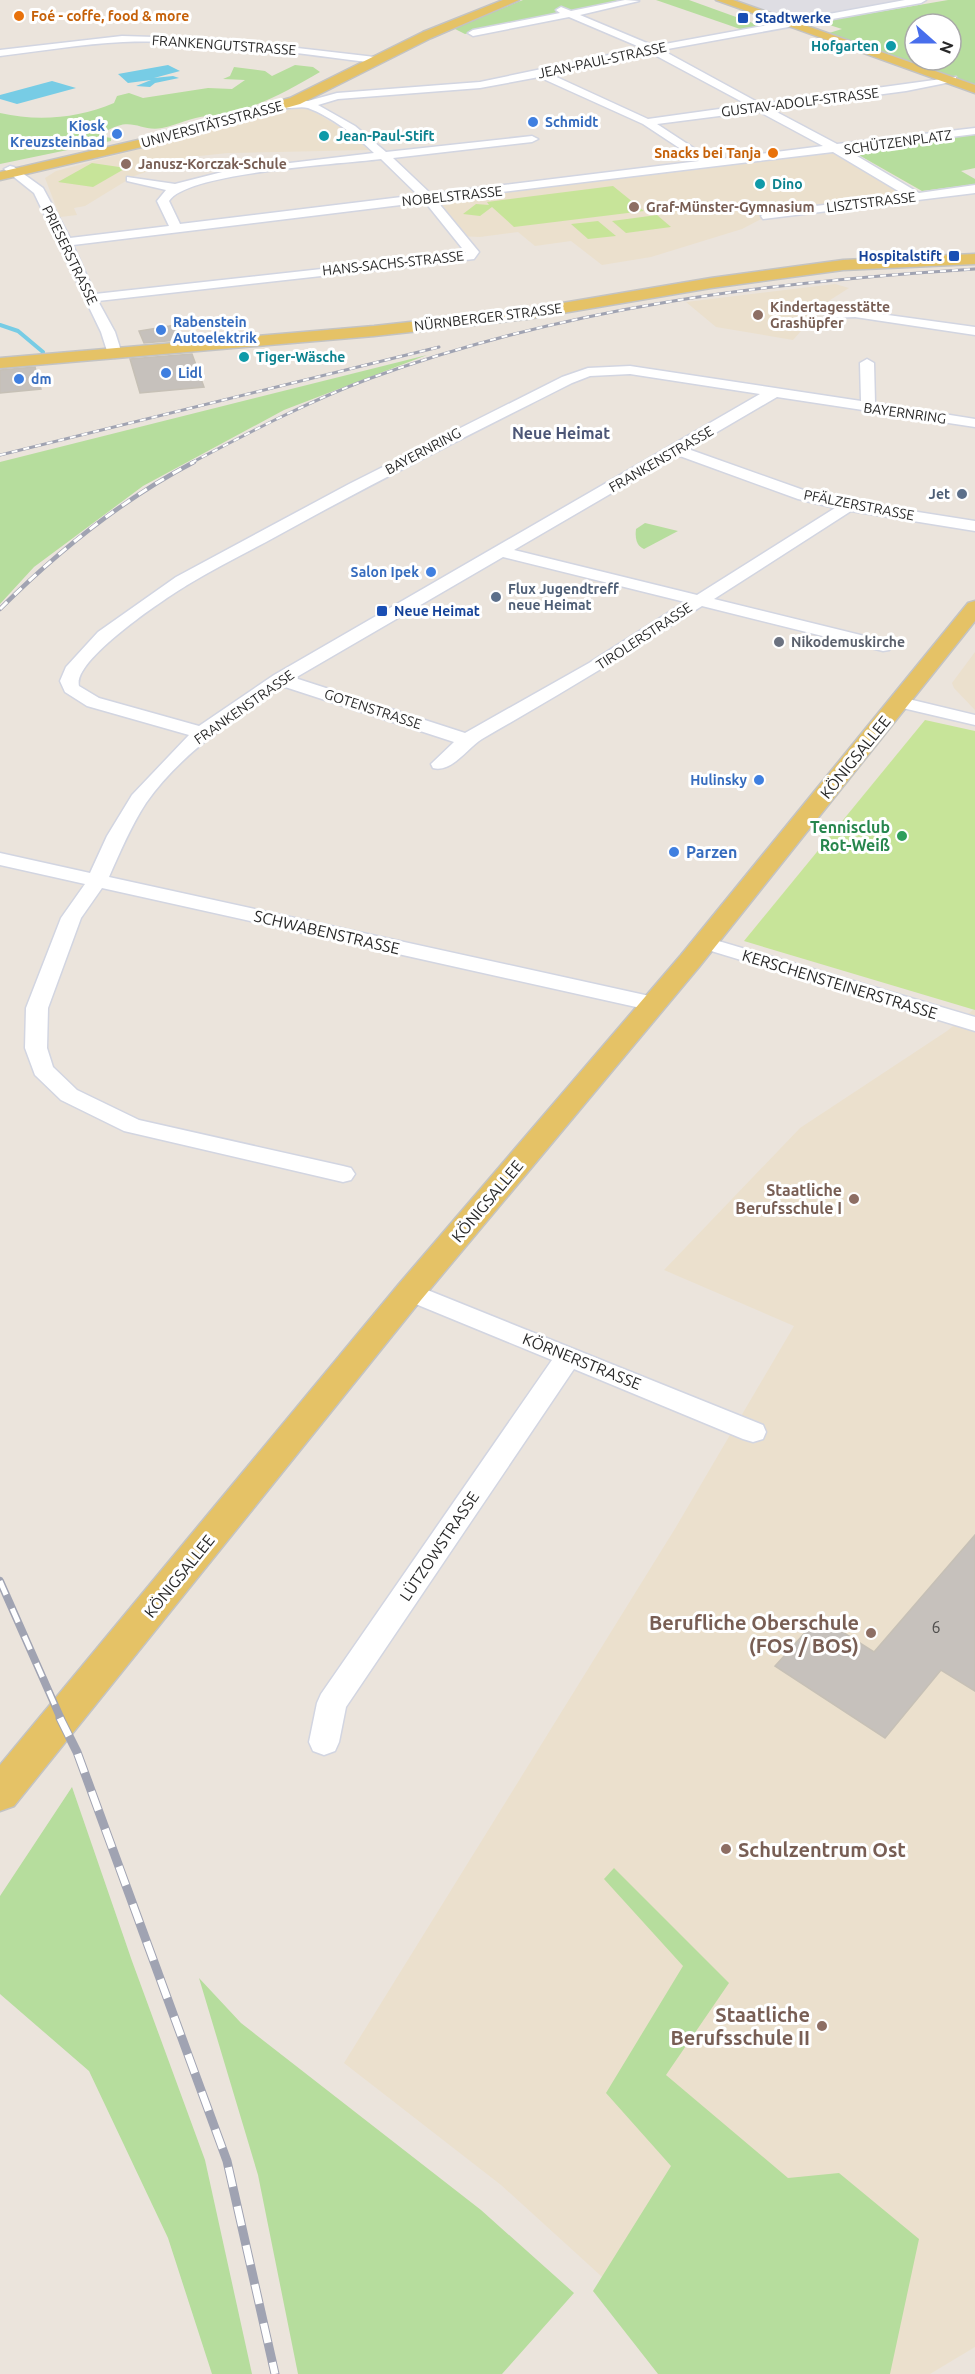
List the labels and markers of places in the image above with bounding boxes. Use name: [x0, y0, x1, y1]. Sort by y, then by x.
place label: Foé - coffe, food & more: [31, 8, 189, 24]
marker: Foé - coffe, food & more: [12, 9, 26, 23]
place label: Stadtwerke: [755, 10, 831, 26]
marker: Stadtwerke: [736, 11, 750, 25]
place label: Hofgarten: [811, 38, 879, 54]
marker: Hofgarten: [884, 39, 898, 53]
place label: Schmidt: [545, 114, 598, 130]
marker: Schmidt: [526, 115, 540, 129]
place label: Kiosk Kreuzsteinbad: [10, 118, 105, 150]
marker: Kiosk Kreuzsteinbad: [110, 127, 124, 141]
place label: Jean-Paul-Stift: [336, 128, 435, 144]
marker: Jean-Paul-Stift: [317, 129, 331, 143]
place label: Snacks bei Tanja: [654, 145, 761, 161]
marker: Snacks bei Tanja: [766, 146, 780, 160]
place label: Janusz-Korczak-Schule: [138, 156, 287, 172]
marker: Janusz-Korczak-Schule: [119, 157, 133, 171]
place label: Dino: [772, 176, 803, 192]
marker: Dino: [753, 177, 767, 191]
place label: Graf-Münster-Gymnasium: [646, 199, 815, 215]
marker: Graf-Münster-Gymnasium: [627, 200, 641, 214]
place label: Hospitalstift: [859, 248, 942, 264]
marker: Hospitalstift: [947, 249, 961, 263]
place label: Kindertagesstätte Grashüpfer: [770, 299, 890, 331]
marker: Kindertagesstätte Grashüpfer: [751, 308, 765, 322]
place label: Rabenstein Autoelektrik: [173, 314, 257, 346]
marker: Rabenstein Autoelektrik: [154, 323, 168, 337]
place label: Tiger-Wäsche: [256, 349, 345, 365]
marker: Tiger-Wäsche: [237, 350, 251, 364]
place label: Lidl: [178, 365, 202, 381]
marker: Lidl: [159, 366, 173, 380]
place label: dm: [31, 371, 51, 387]
marker: dm: [12, 372, 26, 386]
place label: Jet: [929, 486, 950, 502]
marker: Jet: [955, 487, 969, 501]
place label: Salon Ipek: [351, 564, 419, 580]
marker: Salon Ipek: [424, 565, 438, 579]
place label: Flux Jugendtreff neue Heimat: [508, 581, 619, 613]
marker: Flux Jugendtreff neue Heimat: [489, 590, 503, 604]
place label: Neue Heimat: [394, 603, 480, 619]
marker: Neue Heimat: [375, 604, 389, 618]
place label: Nikodemuskirche: [791, 634, 905, 650]
marker: Nikodemuskirche: [772, 635, 786, 649]
place label: Hulinsky: [690, 772, 748, 788]
marker: Hulinsky: [752, 773, 766, 787]
place label: Tennisclub Rot-Weiß: [810, 818, 890, 854]
marker: Tennisclub Rot-Weiß: [895, 829, 909, 843]
place label: Parzen: [686, 843, 737, 861]
marker: Parzen: [667, 845, 681, 859]
place label: Staatliche Berufsschule I: [735, 1181, 842, 1217]
marker: Staatliche Berufsschule I: [847, 1192, 861, 1206]
place label: Berufliche Oberschule (FOS / BOS): [649, 1611, 859, 1657]
marker: Berufliche Oberschule (FOS / BOS): [864, 1626, 878, 1640]
place label: Schulzentrum Ost: [738, 1838, 906, 1861]
marker: Schulzentrum Ost: [719, 1842, 733, 1856]
place label: Staatliche Berufsschule II: [671, 2003, 810, 2049]
marker: Staatliche Berufsschule II: [815, 2019, 829, 2033]

